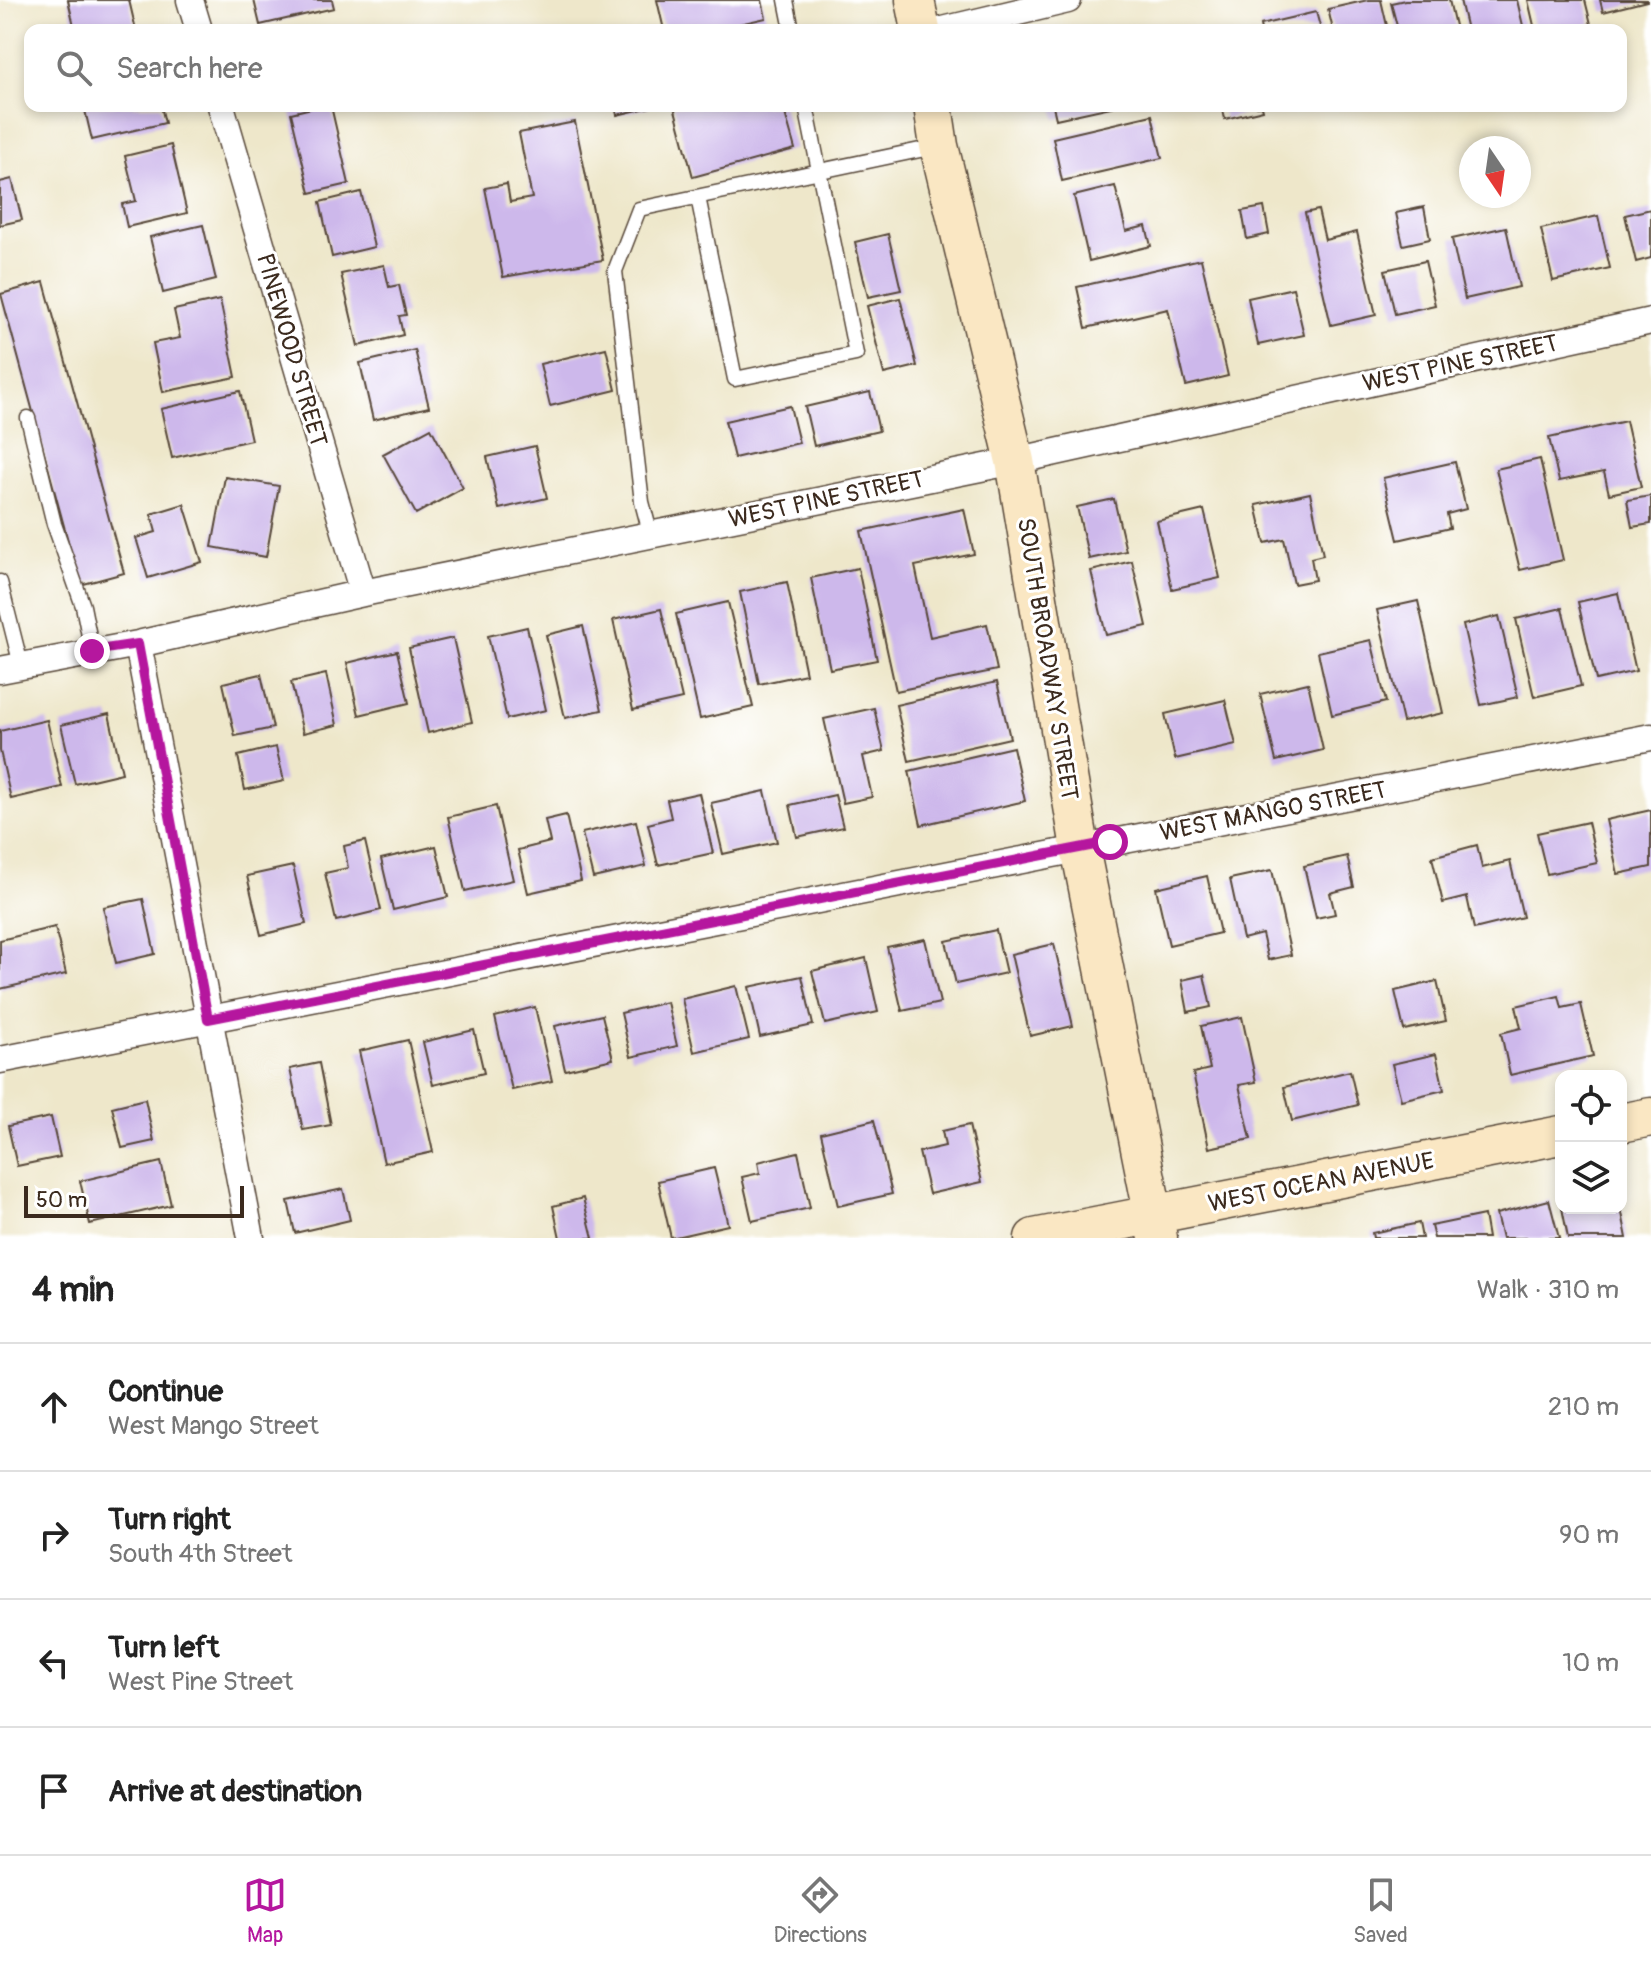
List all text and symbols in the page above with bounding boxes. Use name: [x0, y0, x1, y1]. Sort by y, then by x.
search box: [24, 24, 1627, 112]
icon: search: [52, 46, 96, 90]
text: Search here: [116, 50, 263, 87]
north arrow: [1459, 136, 1531, 208]
street label: PINEWOOD STREET: [250, 250, 333, 450]
street label: WEST PINE STREET: [1360, 329, 1560, 398]
street label: WEST PINE STREET: [726, 465, 926, 534]
street label: SOUTH BROADWAY STREET: [1011, 516, 1084, 802]
route end: [74, 633, 110, 669]
street label: WEST MANGO STREET: [1157, 775, 1389, 848]
route start: [1092, 824, 1128, 860]
map controls: [1555, 1070, 1627, 1214]
button: locate: [1555, 1070, 1627, 1142]
button: layers: [1555, 1142, 1627, 1214]
street label: WEST OCEAN AVENUE: [1206, 1146, 1436, 1219]
scale bar: [24, 1182, 244, 1218]
text: 50 m: [36, 1186, 87, 1214]
text: 4 min: [32, 1269, 114, 1312]
text: Walk · 310 m: [1477, 1274, 1619, 1306]
text: Continue: [108, 1373, 223, 1410]
icon: ahead: [32, 1385, 76, 1429]
text: 210 m: [1548, 1391, 1619, 1423]
text: West Mango Street: [108, 1410, 319, 1442]
text: Turn right: [108, 1501, 231, 1538]
icon: right: [32, 1513, 76, 1557]
text: 90 m: [1559, 1519, 1619, 1551]
text: South 4th Street: [108, 1538, 292, 1570]
text: Turn left: [108, 1629, 219, 1666]
icon: left: [32, 1641, 76, 1685]
text: 10 m: [1562, 1647, 1619, 1679]
text: West Pine Street: [108, 1666, 293, 1698]
icon: arrive: [32, 1769, 76, 1813]
text: Arrive at destination: [108, 1773, 362, 1810]
tab: Map: [243, 1873, 287, 1949]
tab: Directions: [774, 1873, 867, 1949]
tab: Saved: [1353, 1873, 1408, 1949]

